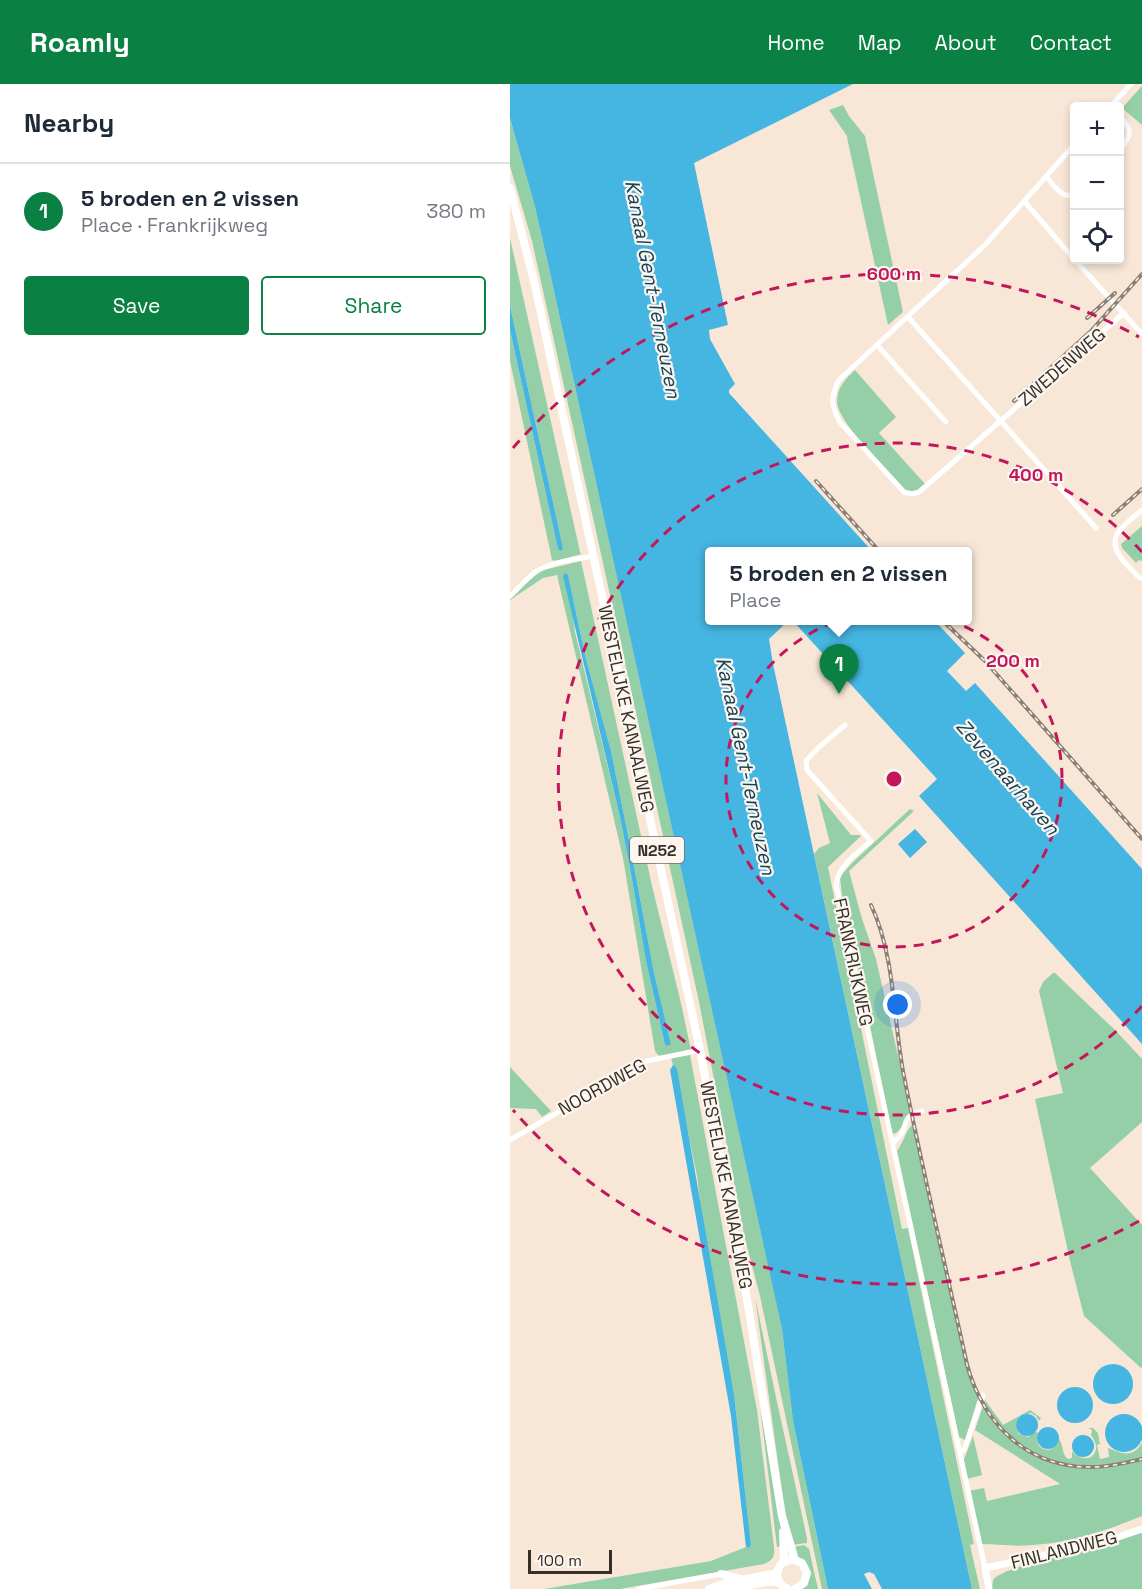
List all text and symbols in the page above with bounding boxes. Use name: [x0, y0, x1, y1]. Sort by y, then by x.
text: Roamly: [30, 24, 130, 60]
text: Home: [767, 29, 825, 56]
text: Map: [858, 29, 902, 56]
text: About: [935, 29, 997, 56]
text: Contact: [1030, 29, 1112, 56]
map controls: [1070, 102, 1124, 264]
button: +: [1070, 102, 1124, 156]
text: Nearby: [24, 106, 114, 140]
button: −: [1070, 156, 1124, 210]
water label: Kanaal Gent-Terneuzen: [619, 178, 687, 401]
text: 5 broden en 2 vissen: [81, 184, 299, 212]
text: 1: [39, 198, 48, 224]
text: 380 m: [426, 198, 486, 224]
button: locate: [1070, 210, 1124, 264]
text: Place · Frankrijkweg: [81, 212, 268, 238]
text: 600 m: [867, 262, 921, 285]
button: Save: [24, 276, 249, 335]
button: Share: [261, 276, 486, 335]
street label: ZWEDENWEG: [1013, 322, 1110, 411]
text: 400 m: [1009, 463, 1063, 486]
popup: [705, 547, 972, 625]
text: 5 broden en 2 vissen: [729, 559, 948, 587]
text: Place: [729, 587, 781, 613]
street label: WESTELIJKE KANAALWEG: [593, 603, 660, 815]
pin: 1: [820, 644, 858, 694]
text: 200 m: [986, 649, 1040, 672]
water label: Kanaal Gent-Terneuzen: [710, 655, 782, 878]
water label: Zevenaarhaven: [950, 714, 1066, 841]
centre of rings: [884, 769, 904, 789]
road number: N252: [630, 837, 684, 863]
street label: FRANKRIJKWEG: [829, 896, 878, 1028]
your location: [883, 990, 912, 1019]
street label: NOORDWEG: [554, 1053, 650, 1120]
street label: WESTELIJKE KANAALWEG: [695, 1079, 758, 1291]
street label: FINLANDWEG: [1008, 1525, 1119, 1574]
scale bar: [528, 1547, 612, 1574]
text: 100 m: [537, 1550, 582, 1571]

